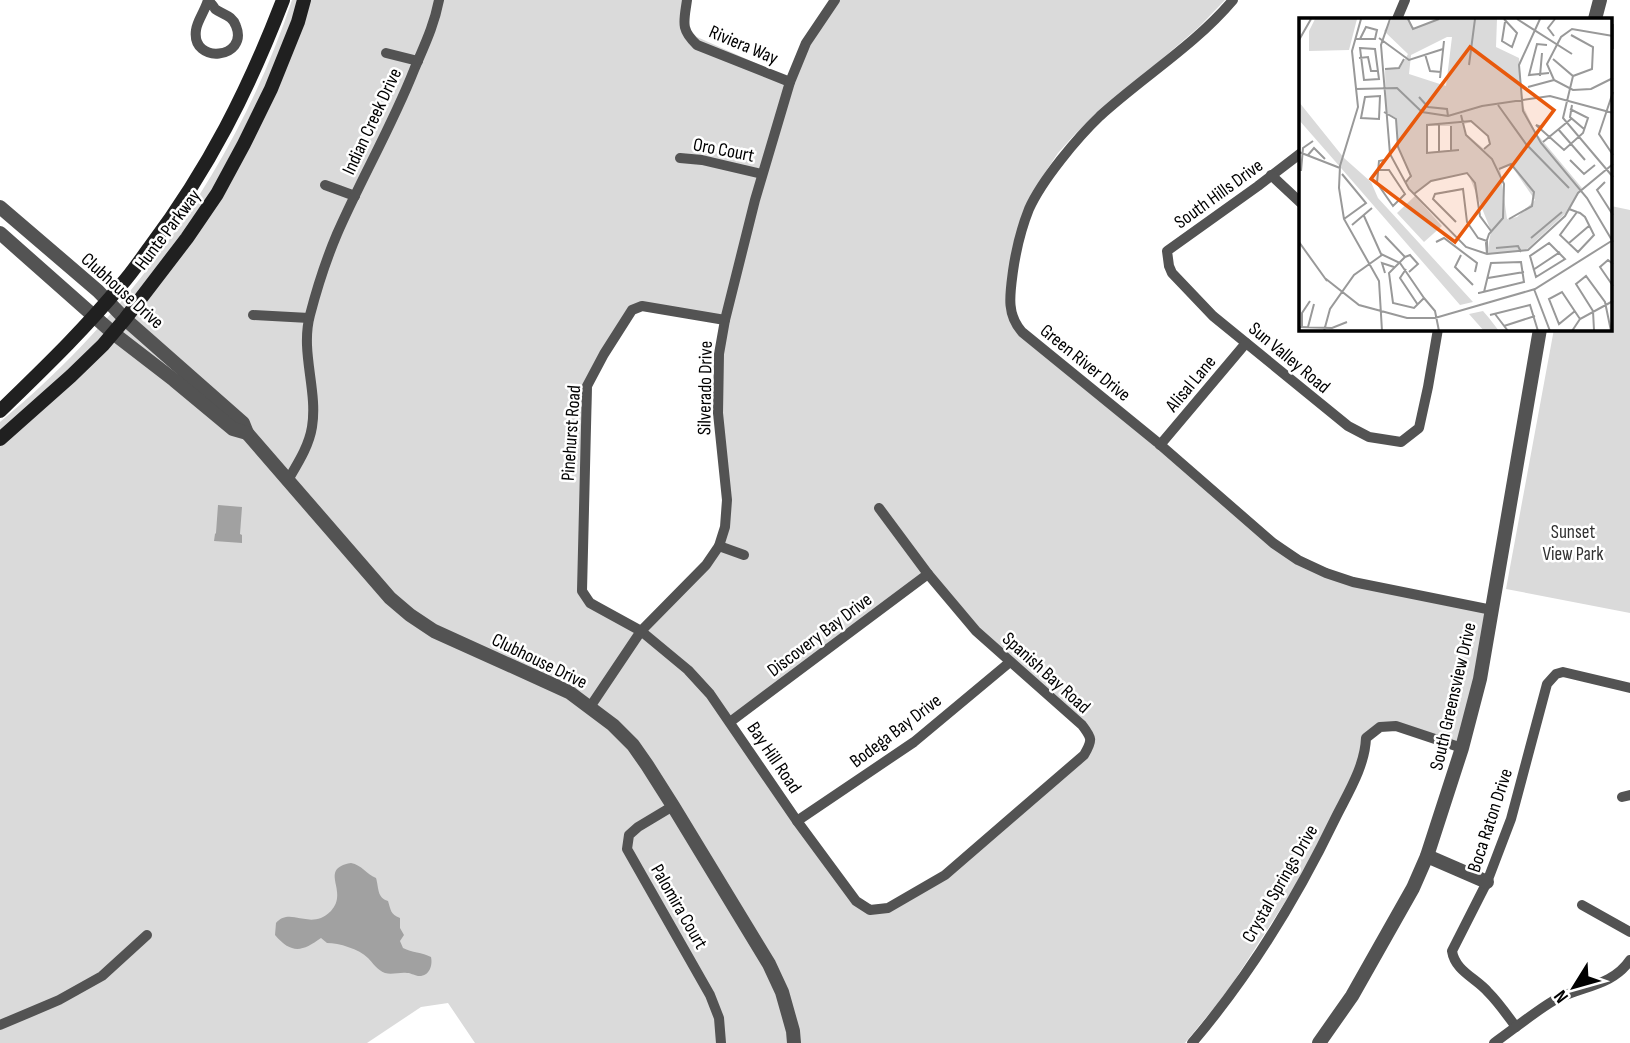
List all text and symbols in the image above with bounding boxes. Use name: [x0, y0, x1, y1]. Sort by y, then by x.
inset map: [1299, 18, 1612, 331]
street label: Riviera Way: [705, 21, 782, 70]
street label: Indian Creek Drive: [338, 65, 407, 179]
street label: Oro Court: [691, 133, 756, 168]
street label: South Hills Drive: [1170, 154, 1268, 234]
street label: Hunte Parkway: [130, 185, 206, 275]
street label: Clubhouse Drive: [76, 248, 168, 334]
street label: Sun Valley Road: [1244, 317, 1334, 399]
street label: Green River Drive: [1035, 320, 1135, 407]
street label: Silverado Drive: [693, 341, 718, 435]
street label: Alisal Lane: [1160, 351, 1221, 418]
street label: Pinehurst Road: [557, 384, 586, 482]
park label: Sunset View Park: [1542, 521, 1604, 566]
street label: Discovery Bay Drive: [763, 588, 877, 682]
street label: South Greensview Drive: [1425, 620, 1482, 773]
street label: Clubhouse Drive: [488, 628, 591, 694]
street label: Spanish Bay Road: [997, 628, 1095, 719]
street label: Bodega Bay Drive: [846, 689, 946, 773]
street label: Bay Hill Road: [742, 718, 806, 798]
street label: Boca Raton Drive: [1463, 766, 1518, 875]
street label: Crystal Springs Drive: [1237, 821, 1323, 947]
street label: Palomira Court: [645, 860, 712, 953]
north arrow: [1539, 952, 1609, 1022]
text: N: [1549, 985, 1574, 1007]

